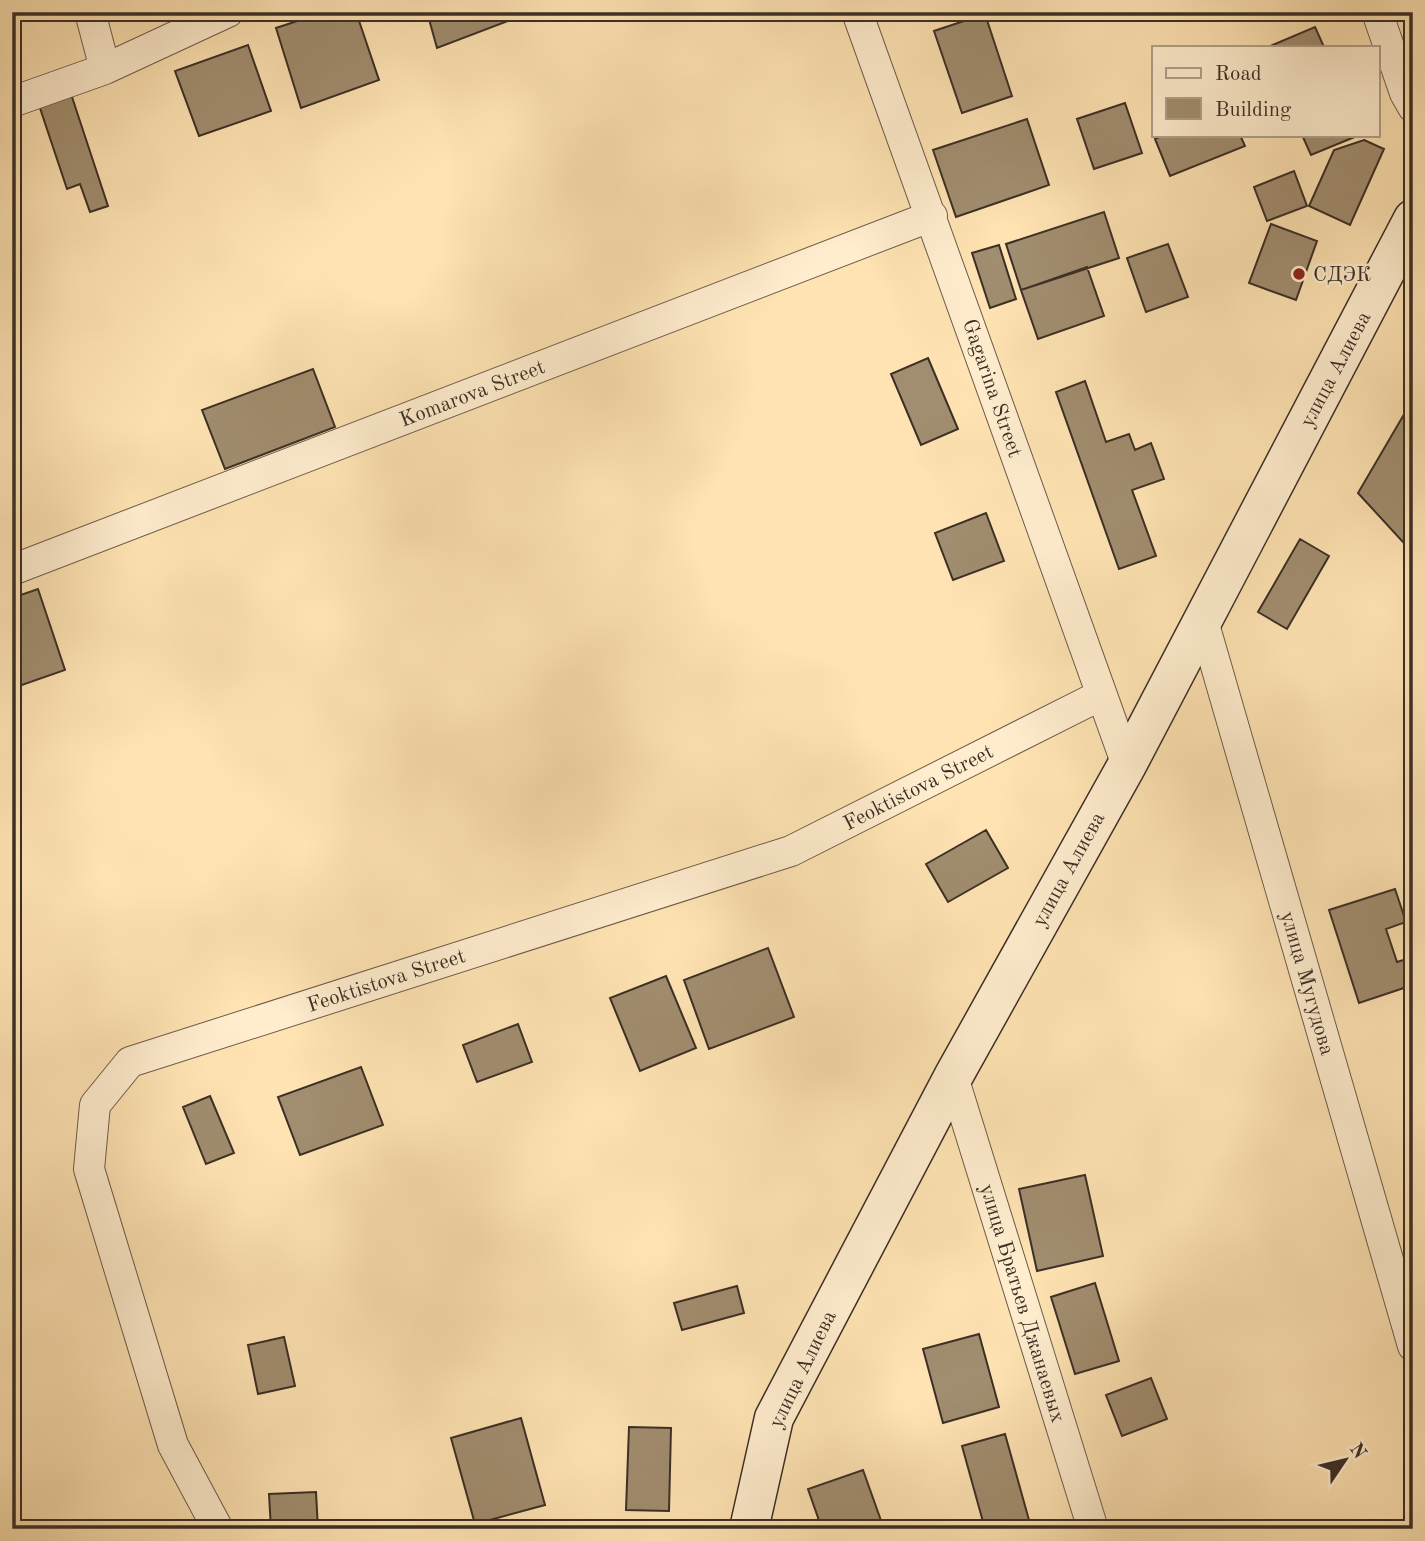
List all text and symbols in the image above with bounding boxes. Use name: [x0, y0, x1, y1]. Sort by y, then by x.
legend: [1152, 46, 1380, 136]
text: Road: [1215, 64, 1262, 85]
text: Building: [1215, 100, 1292, 121]
place label: СДЭК: [1313, 265, 1371, 286]
marker: СДЭК: [1291, 266, 1307, 282]
street label: улица Алиева: [1297, 308, 1376, 431]
street label: Gagarina Street: [958, 317, 1025, 460]
street label: Komarova Street: [397, 357, 548, 432]
street label: Feoktistova Street: [840, 742, 997, 835]
street label: улица Алиева: [1029, 809, 1109, 931]
street label: улица Мугудова: [1276, 909, 1337, 1058]
street label: Feoktistova Street: [305, 946, 468, 1017]
street label: улица Братьев Джанаевых: [975, 1182, 1068, 1425]
street label: улица Алиева: [766, 1308, 841, 1432]
north arrow: [1310, 1426, 1380, 1496]
text: N: [1345, 1440, 1369, 1463]

